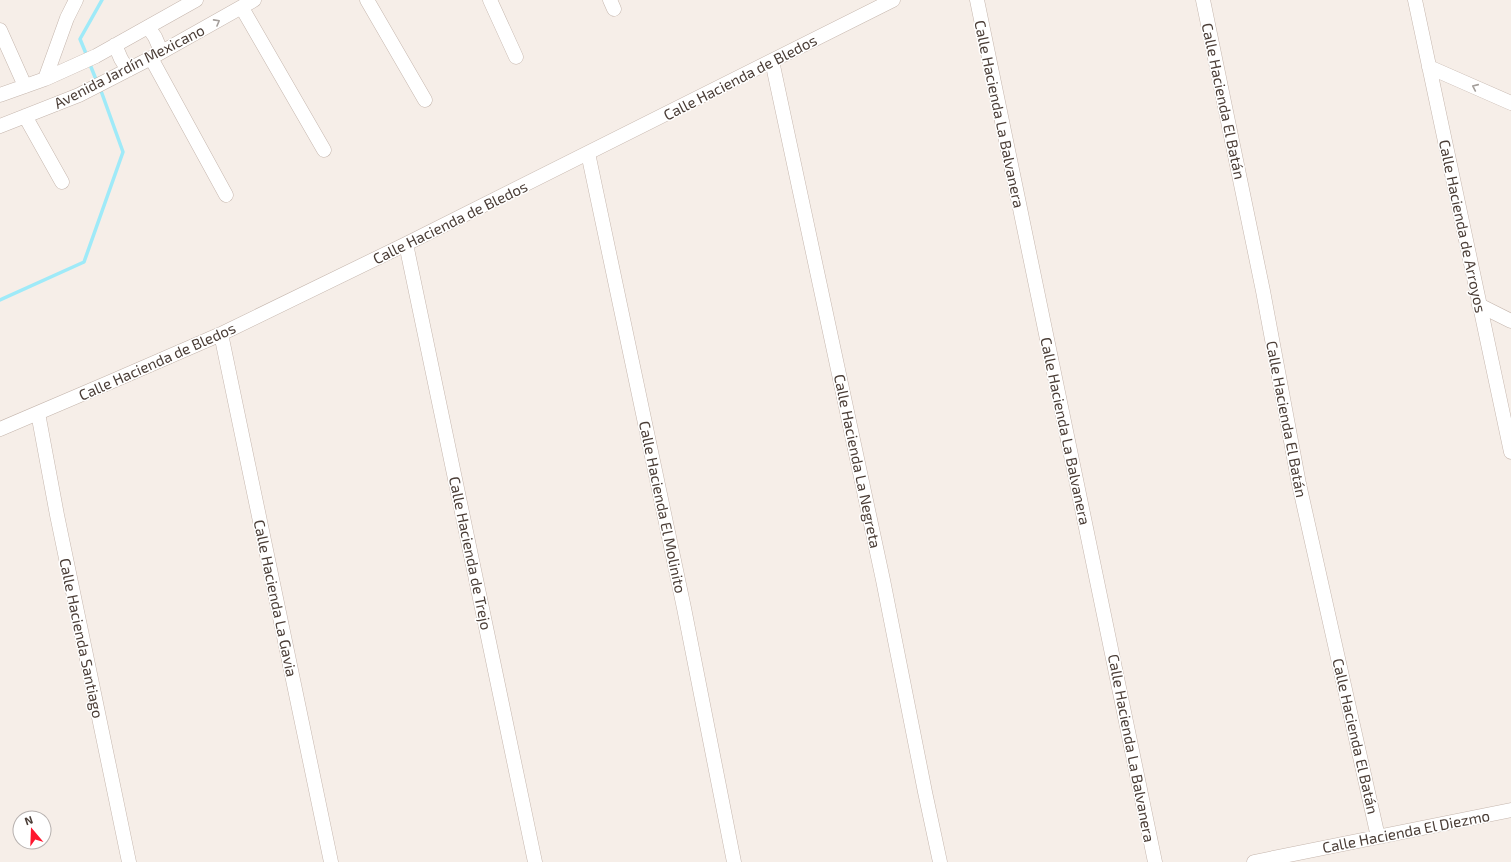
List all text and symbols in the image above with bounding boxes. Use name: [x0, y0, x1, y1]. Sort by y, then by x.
one-way arrow: [213, 19, 220, 26]
street label: Calle Hacienda La Balvanera: [971, 19, 1029, 209]
street label: Avenida Jardín Mexicano: [51, 20, 207, 112]
street label: Calle Hacienda El Batán: [1199, 21, 1249, 181]
street label: Calle Hacienda de Bledos: [660, 30, 820, 124]
one-way arrow: [1472, 84, 1479, 92]
street label: Calle Hacienda de Arroyos: [1436, 138, 1490, 314]
street label: Calle Hacienda de Bledos: [370, 177, 530, 267]
street label: Calle Hacienda de Bledos: [76, 318, 238, 404]
street label: Calle Hacienda La Balvanera: [1037, 336, 1095, 526]
street label: Calle Hacienda El Batán: [1263, 339, 1311, 499]
street label: Calle Hacienda La Negreta: [831, 372, 885, 550]
street label: Calle Hacienda El Molinito: [636, 419, 690, 595]
street label: Calle Hacienda de Trejo: [445, 475, 496, 632]
street label: Calle Hacienda La Gavia: [251, 518, 301, 678]
street label: Calle Hacienda Santiago: [56, 556, 108, 720]
street label: Calle Hacienda La Balvanera: [1105, 652, 1159, 844]
street label: Calle Hacienda El Batán: [1329, 656, 1383, 816]
street label: Calle Hacienda El Diezmo: [1321, 806, 1491, 856]
north arrow: [12, 810, 52, 850]
text: N: [23, 813, 35, 828]

